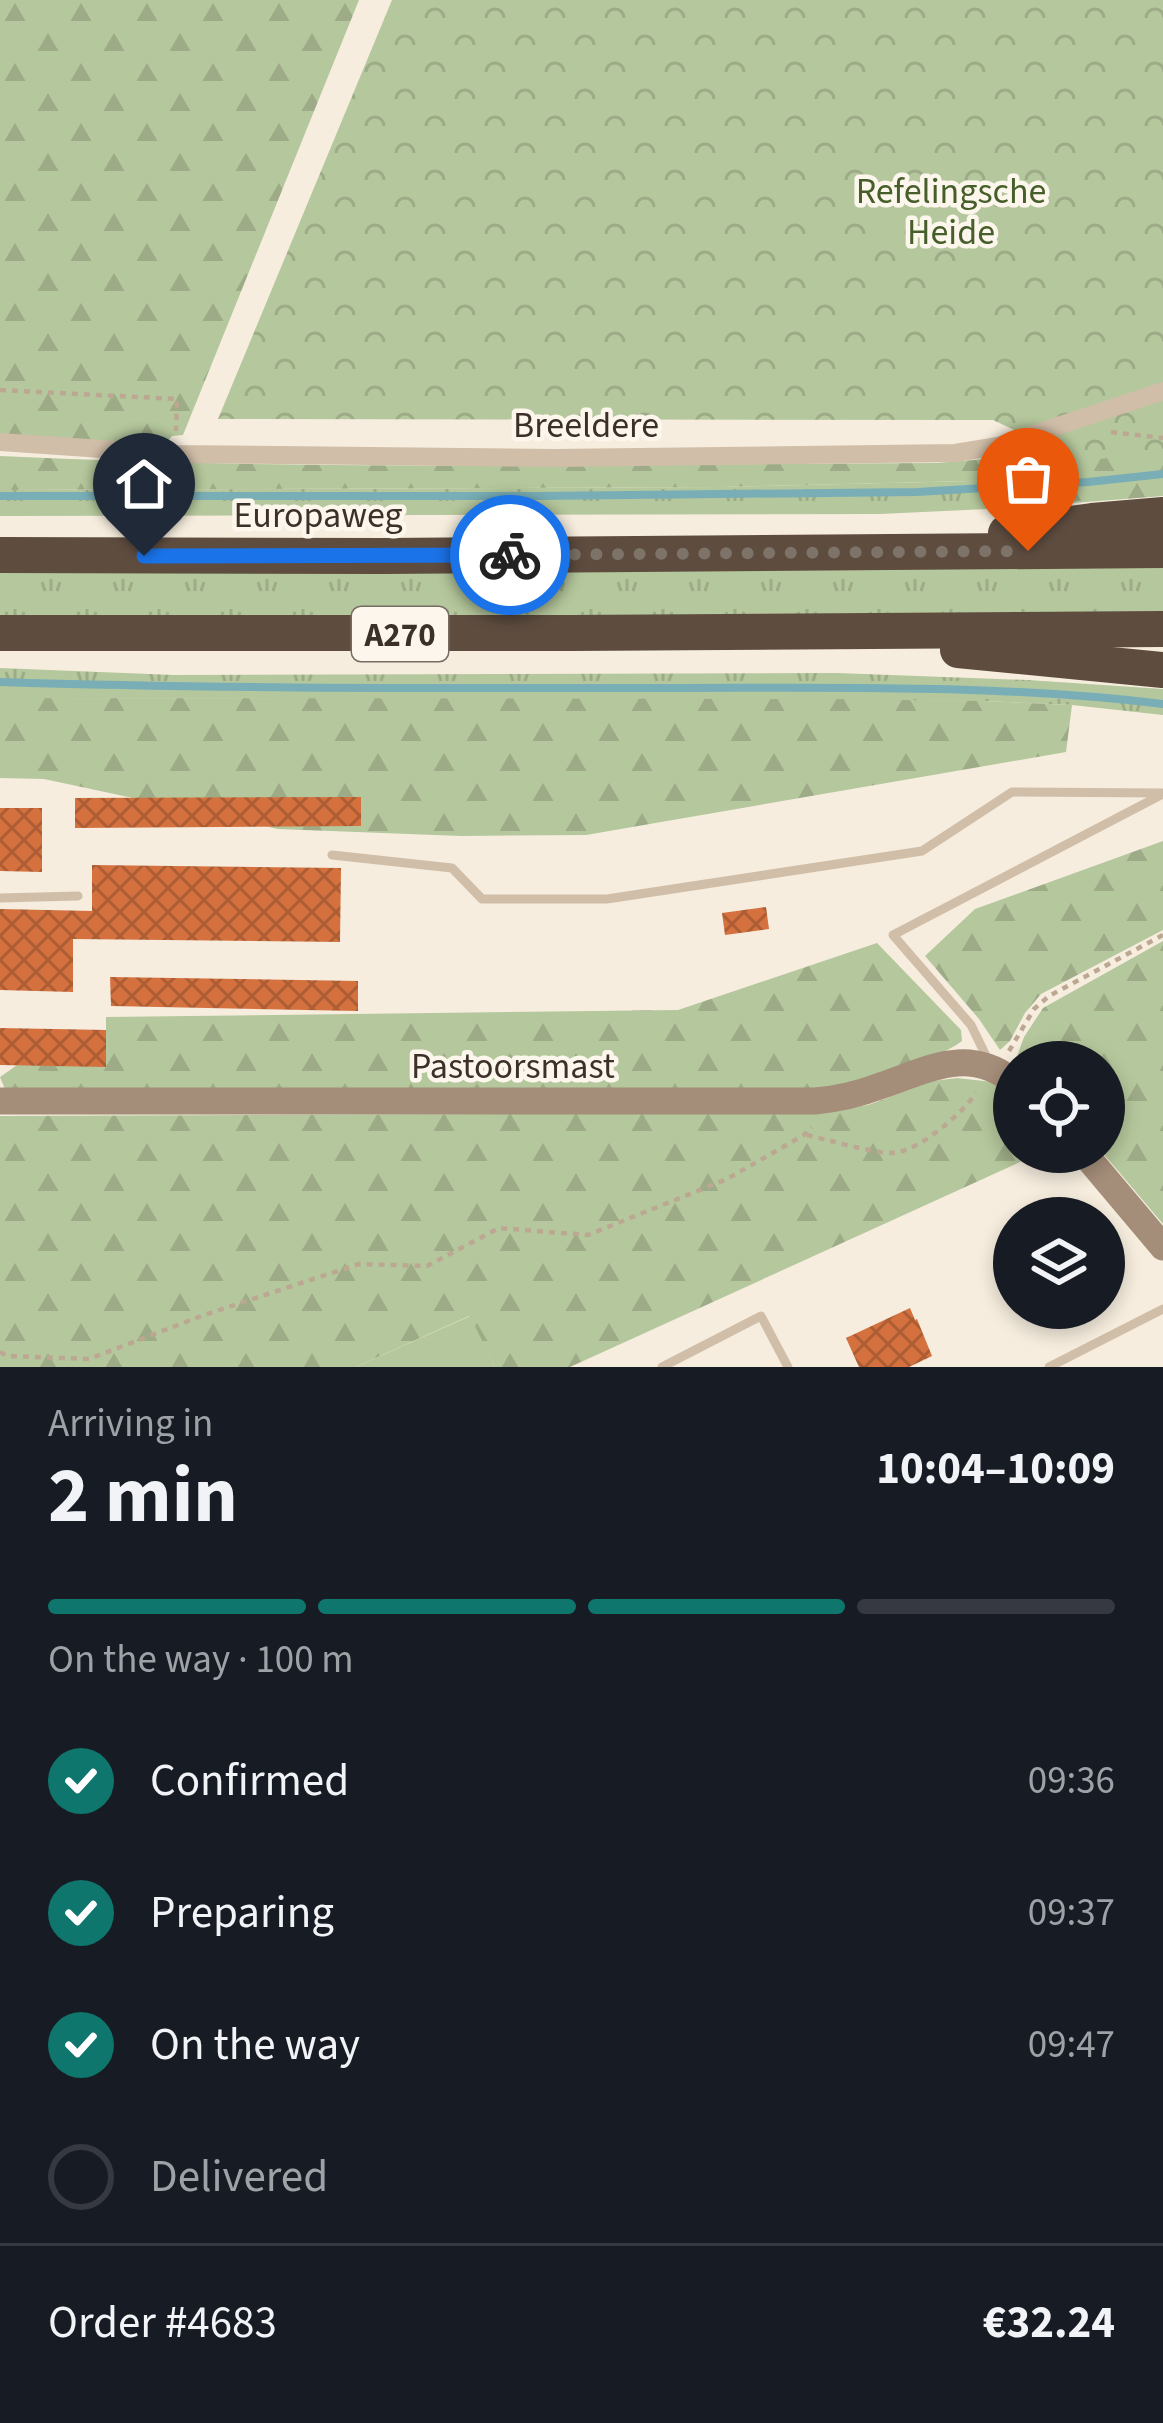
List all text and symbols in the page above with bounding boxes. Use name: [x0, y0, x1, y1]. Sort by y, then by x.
park label: Refelingsche Heide: [856, 166, 1046, 258]
street label: Breeldere: [513, 400, 659, 451]
pin: [977, 428, 1079, 551]
pin: [93, 433, 195, 556]
icon: bag: [995, 446, 1061, 512]
icon: home: [111, 451, 177, 517]
street label: Europaweg: [233, 490, 403, 541]
courier: [450, 495, 570, 615]
icon: bike: [477, 522, 543, 588]
road number: A270: [352, 607, 448, 661]
street label: Pastoorsmast: [411, 1041, 615, 1092]
map controls: [993, 1041, 1125, 1329]
button: locate: [993, 1041, 1125, 1173]
button: layers: [993, 1197, 1125, 1329]
text: Arriving in: [48, 1396, 213, 1452]
text: 10:04–10:09: [876, 1437, 1115, 1501]
text: 2 min: [48, 1441, 238, 1552]
text: On the way · 100 m: [48, 1632, 354, 1688]
icon: check: [48, 1748, 114, 1814]
text: Confirmed: [150, 1749, 349, 1813]
text: 09:36: [1028, 1753, 1115, 1809]
icon: check: [48, 1880, 114, 1946]
text: Preparing: [150, 1881, 334, 1945]
text: 09:37: [1028, 1885, 1115, 1941]
icon: check: [48, 2012, 114, 2078]
text: On the way: [150, 2013, 360, 2077]
text: 09:47: [1028, 2017, 1115, 2073]
text: Delivered: [150, 2145, 328, 2209]
text: Order #4683: [48, 2291, 277, 2355]
text: €32.24: [983, 2291, 1115, 2355]

